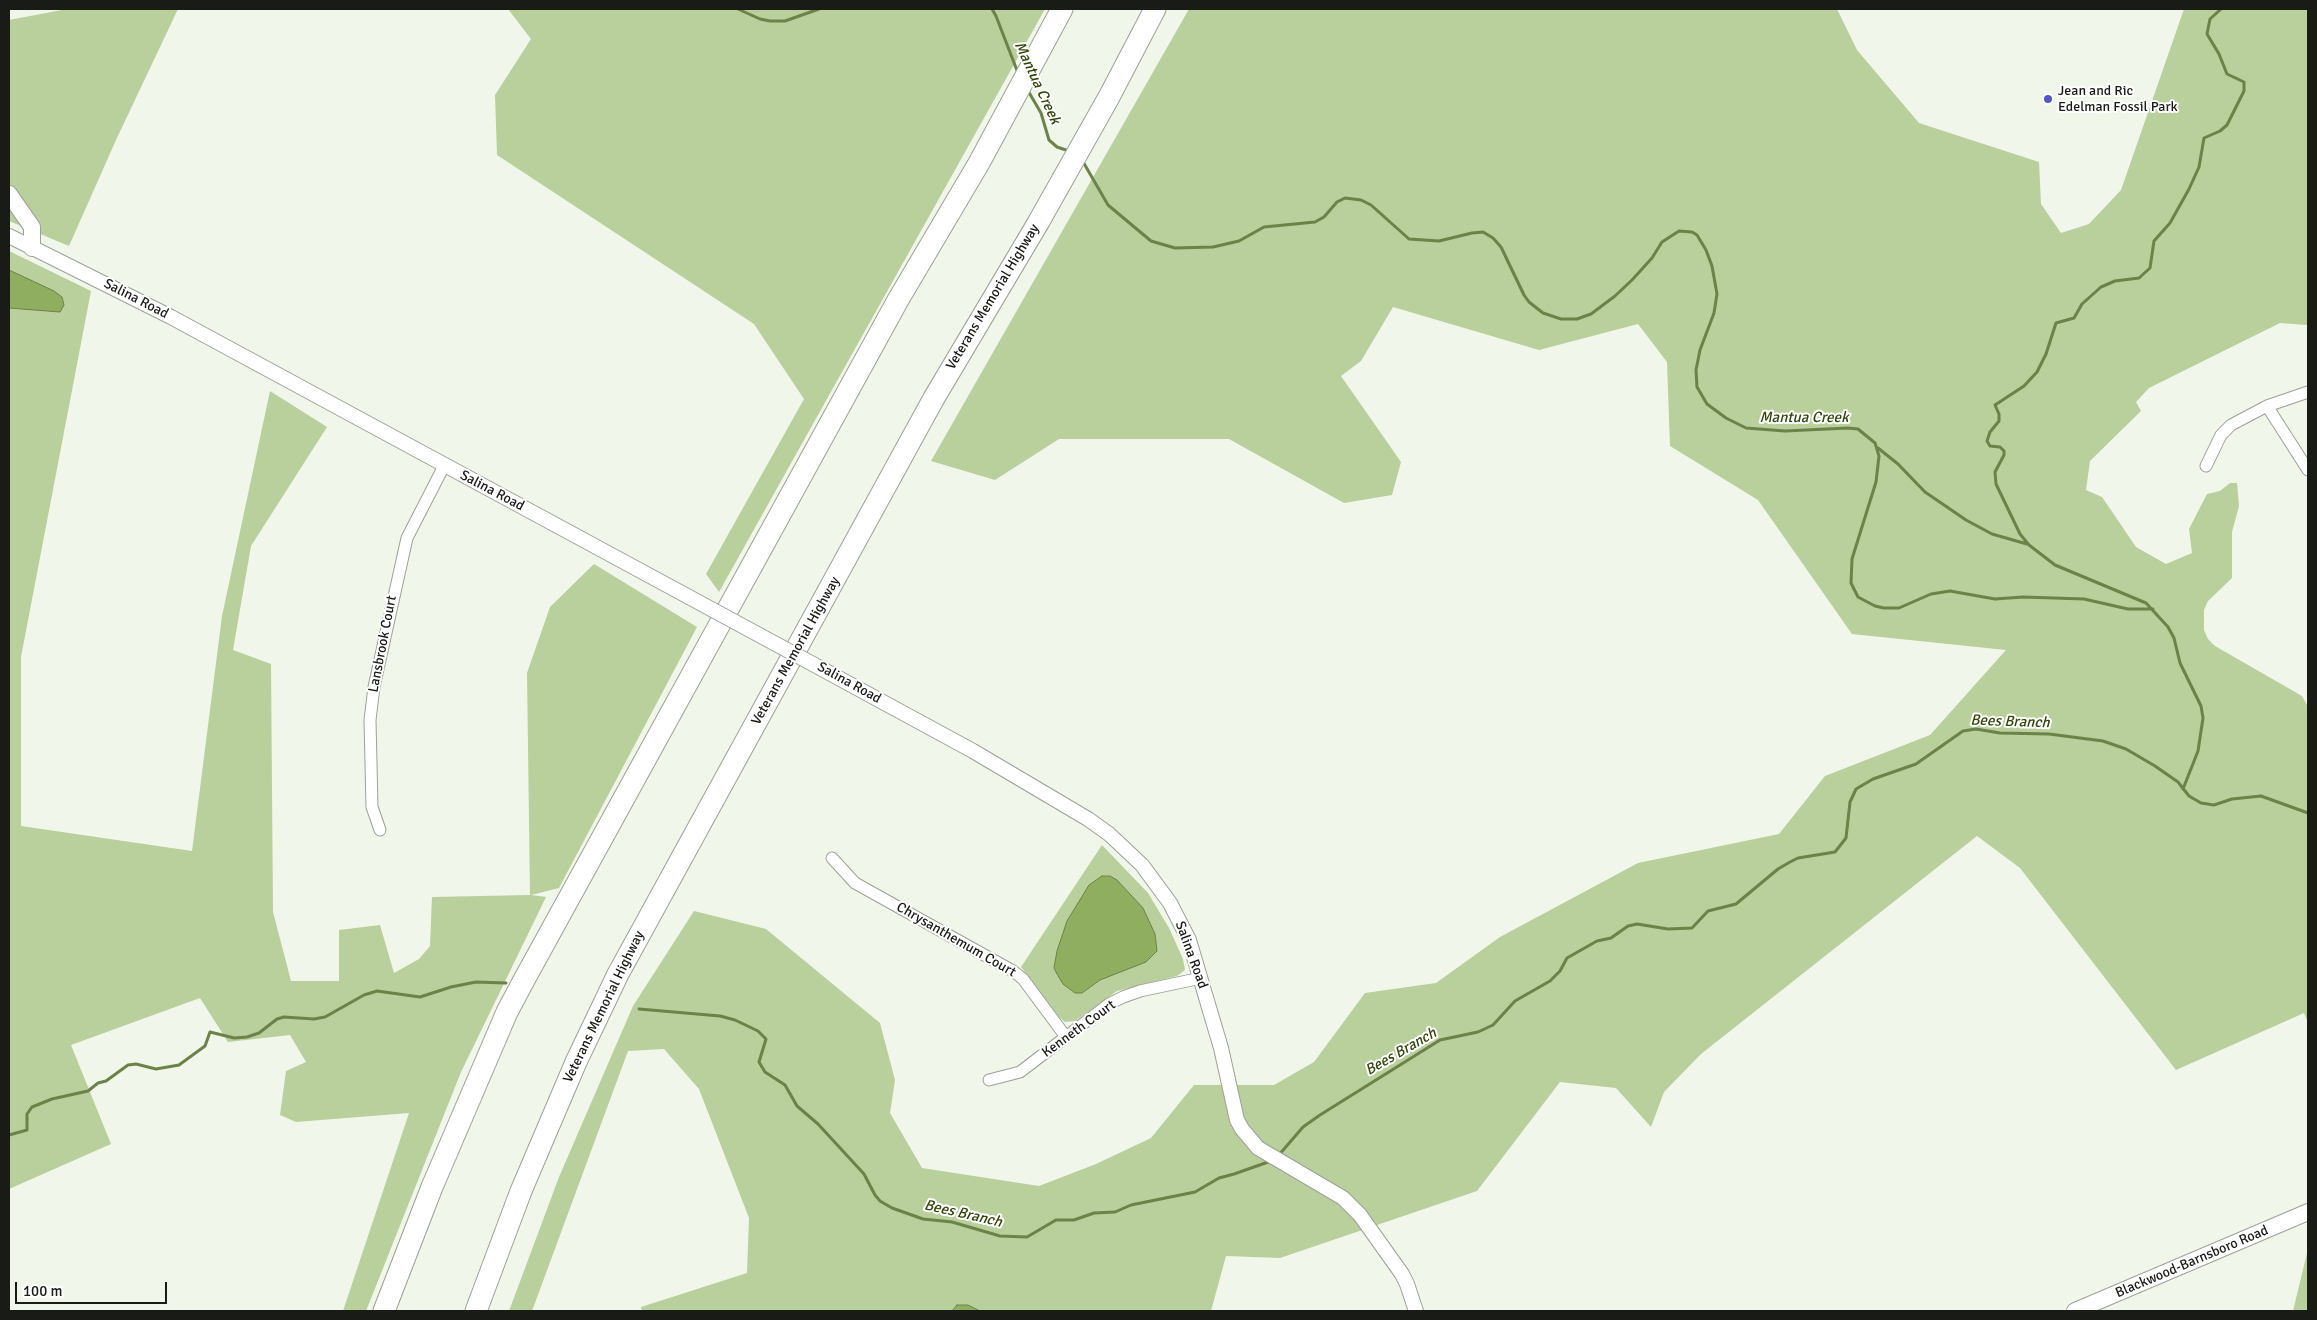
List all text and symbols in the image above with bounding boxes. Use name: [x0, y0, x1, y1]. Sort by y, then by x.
water label: Mantua Creek: [1010, 39, 1064, 127]
place label: Jean and Ric Edelman Fossil Park: [2058, 83, 2178, 115]
marker: Jean and Ric Edelman Fossil Park: [2042, 93, 2054, 105]
street label: Veterans Memorial Highway: [943, 221, 1043, 373]
street label: Salina Road: [101, 276, 171, 322]
water label: Mantua Creek: [1759, 409, 1849, 427]
street label: Salina Road: [457, 467, 527, 515]
street label: Veterans Memorial Highway: [748, 574, 844, 728]
street label: Lansbrook Court: [365, 594, 401, 694]
street label: Salina Road: [814, 659, 884, 707]
water label: Bees Branch: [1970, 712, 2050, 732]
street label: Chrysanthemum Court: [893, 899, 1019, 981]
street label: Salina Road: [1171, 919, 1211, 991]
street label: Veterans Memorial Highway: [560, 928, 648, 1086]
street label: Kenneth Court: [1039, 997, 1119, 1061]
water label: Bees Branch: [1362, 1024, 1440, 1080]
water label: Bees Branch: [922, 1196, 1004, 1232]
street label: Blackwood-Barnsboro Road: [2113, 1222, 2271, 1302]
scale bar: [18, 1272, 170, 1304]
text: 100 m: [23, 1282, 63, 1300]

